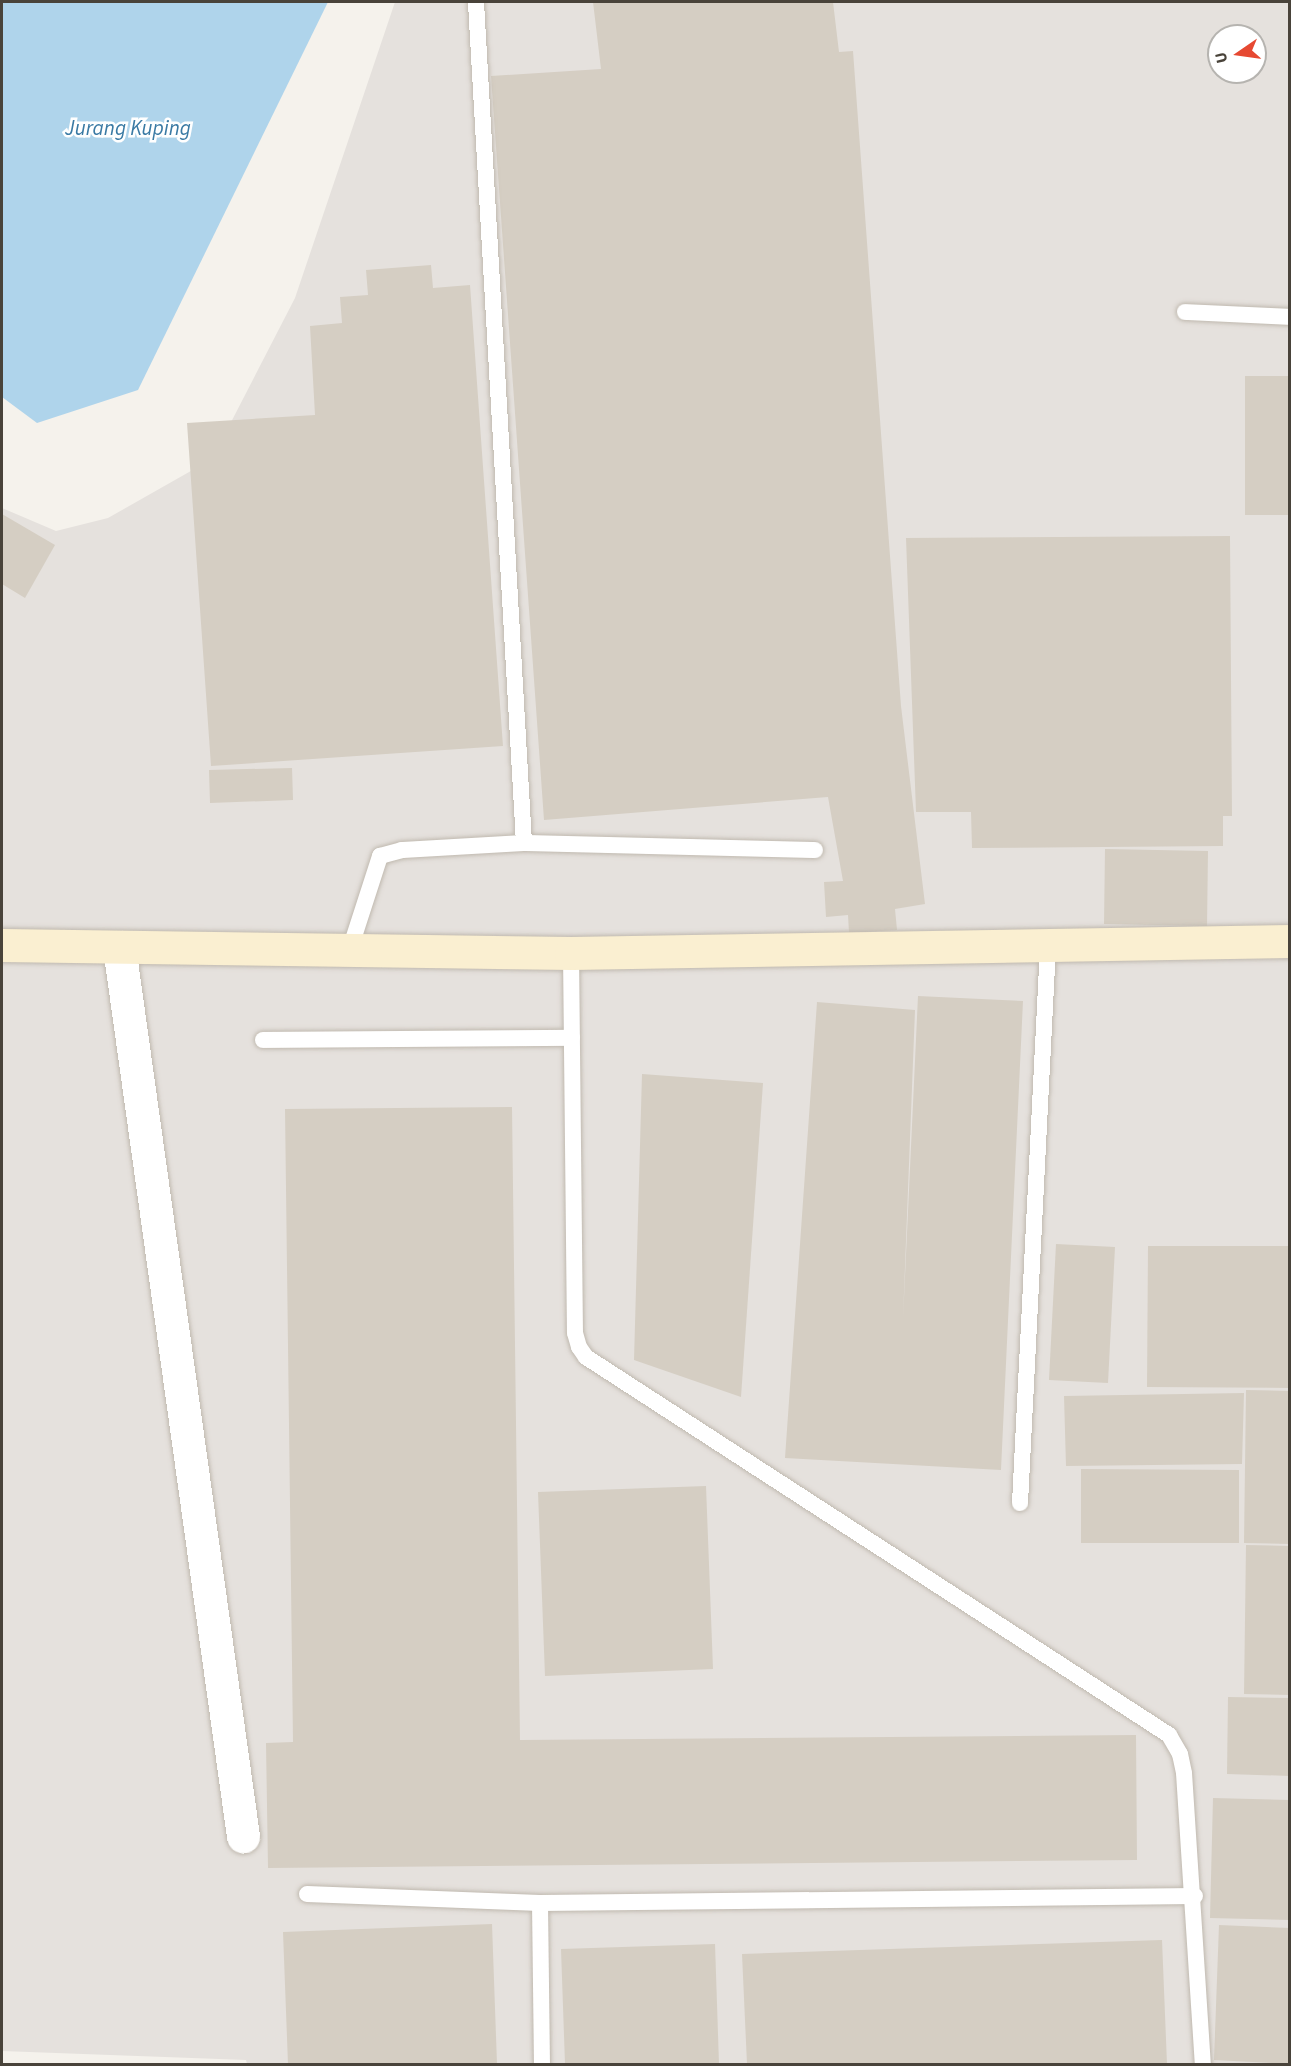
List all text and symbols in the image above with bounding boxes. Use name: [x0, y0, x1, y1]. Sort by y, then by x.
north arrow: [1207, 24, 1267, 84]
text: U: [1209, 50, 1233, 65]
water label: Jurang Kuping: [65, 115, 191, 141]

